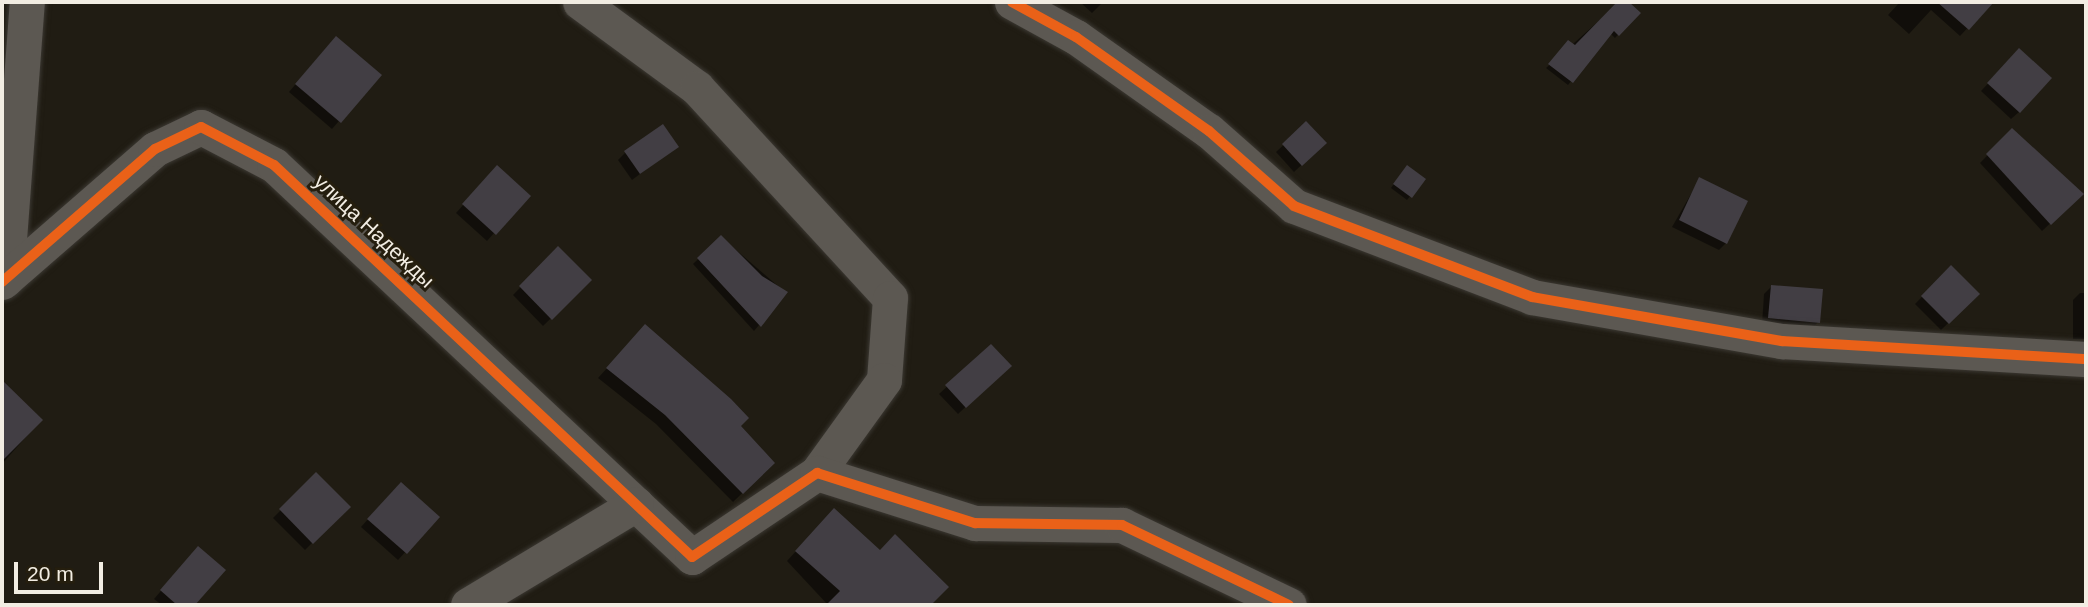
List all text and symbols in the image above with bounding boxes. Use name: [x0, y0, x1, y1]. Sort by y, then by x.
street label: улица Надежды: [309, 169, 439, 293]
scale bar: [18, 548, 107, 592]
text: 20 m: [27, 562, 74, 585]

